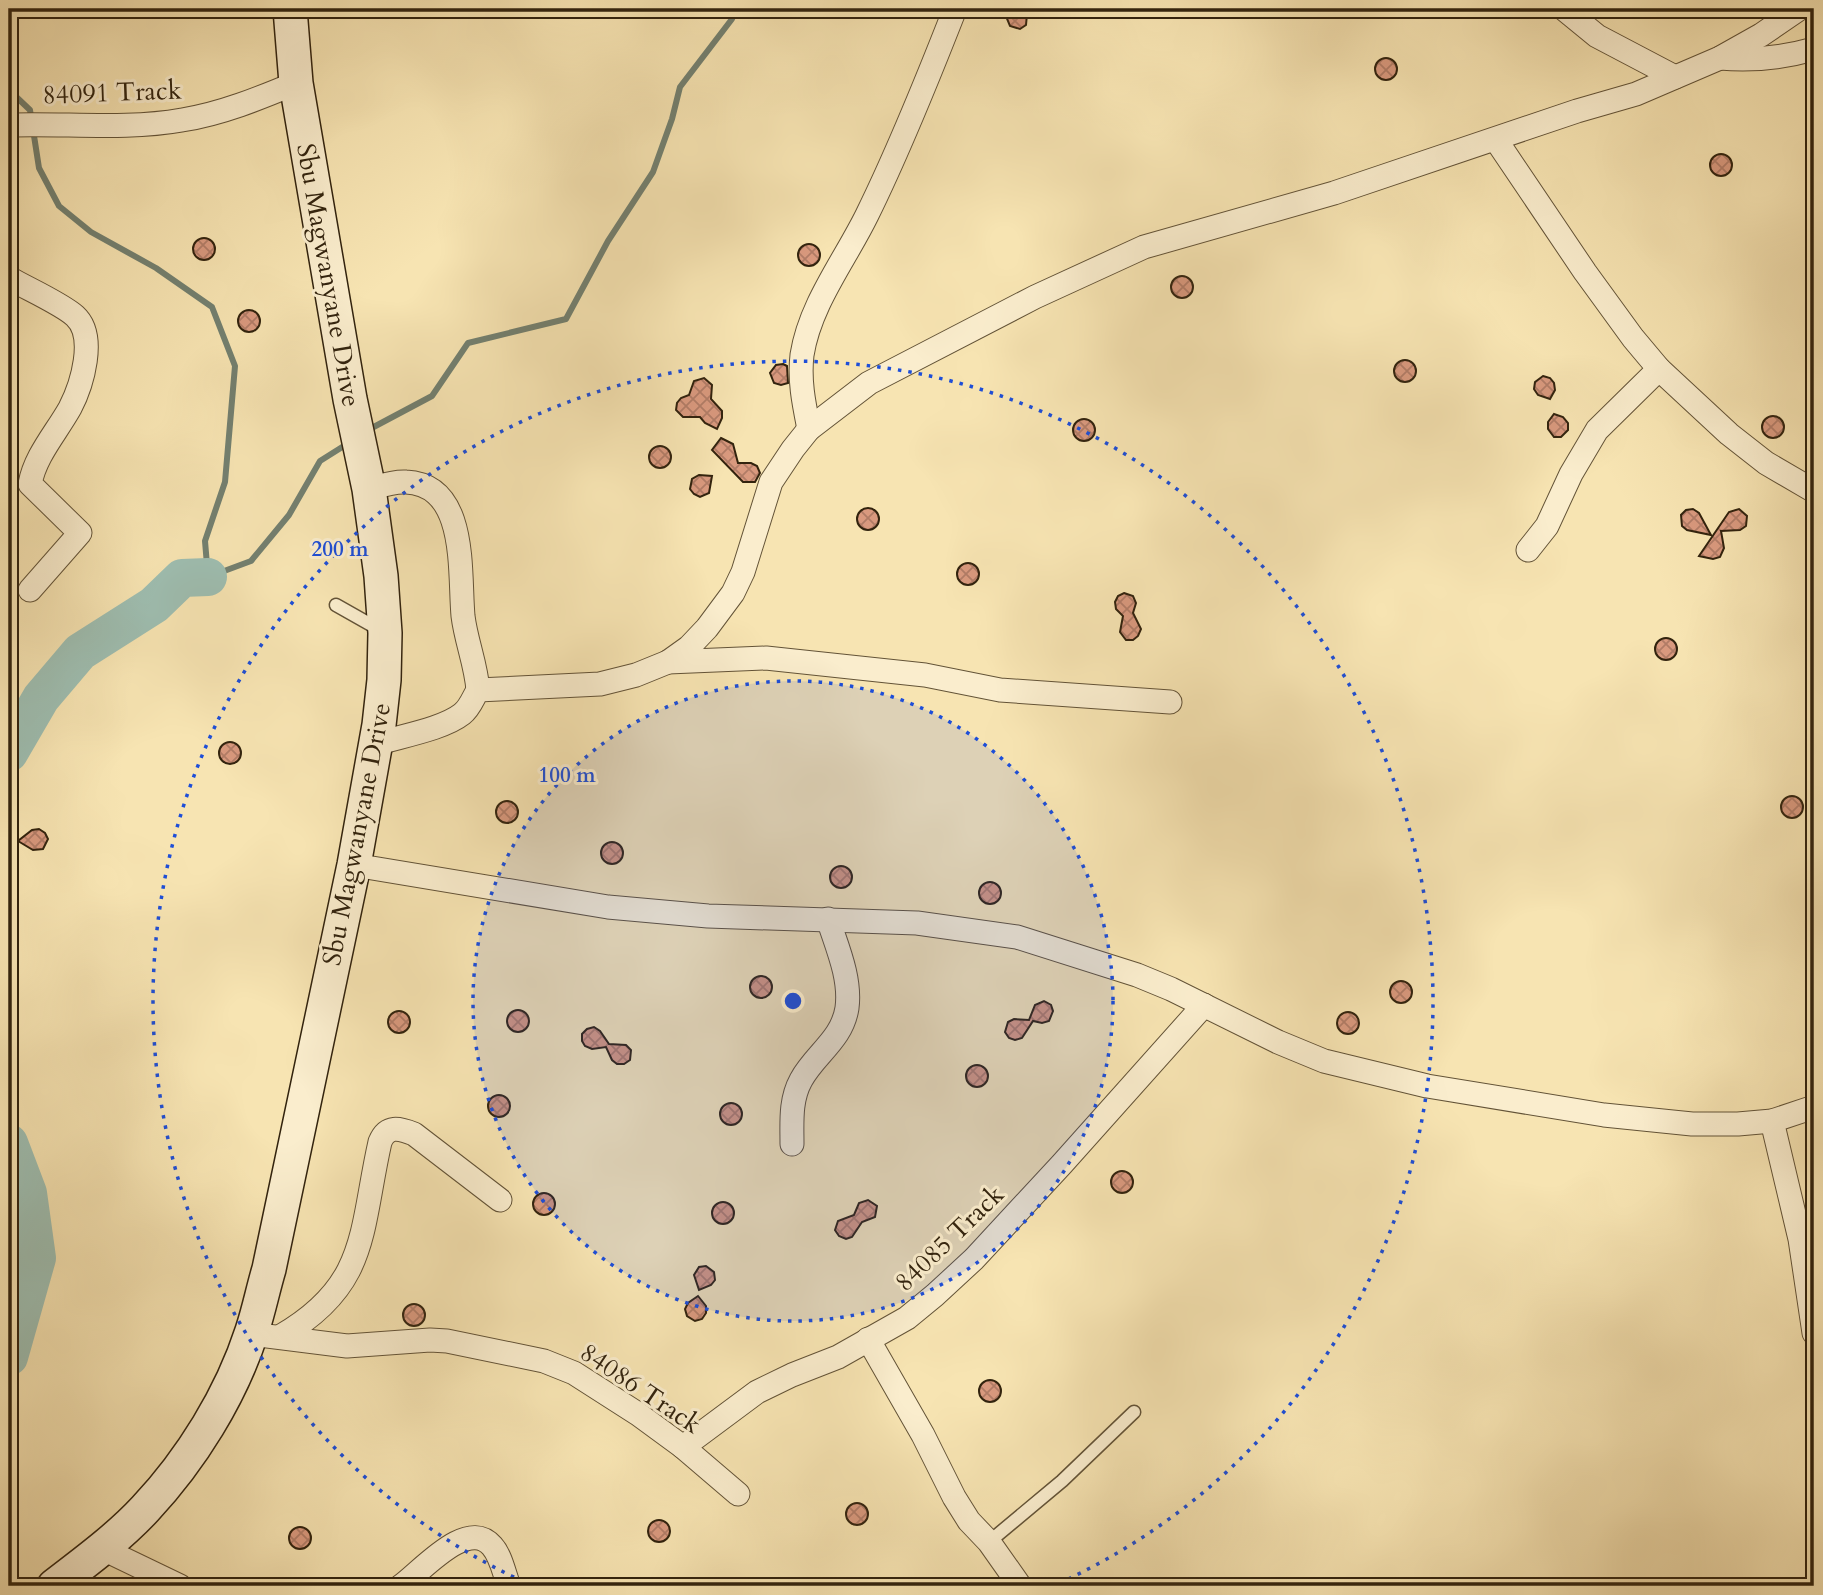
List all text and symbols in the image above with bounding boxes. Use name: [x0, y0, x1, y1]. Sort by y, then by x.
street label: 84091 Track: [42, 73, 182, 112]
street label: Sbu Magwanyane Drive: [288, 141, 369, 410]
text: 200 m: [311, 535, 369, 564]
street label: Sbu Magwanyane Drive: [314, 700, 399, 968]
text: 100 m: [538, 761, 596, 790]
centre of rings: [781, 989, 805, 1013]
street label: 84085 Track: [887, 1177, 1012, 1299]
street label: 84086 Track: [573, 1335, 708, 1442]

